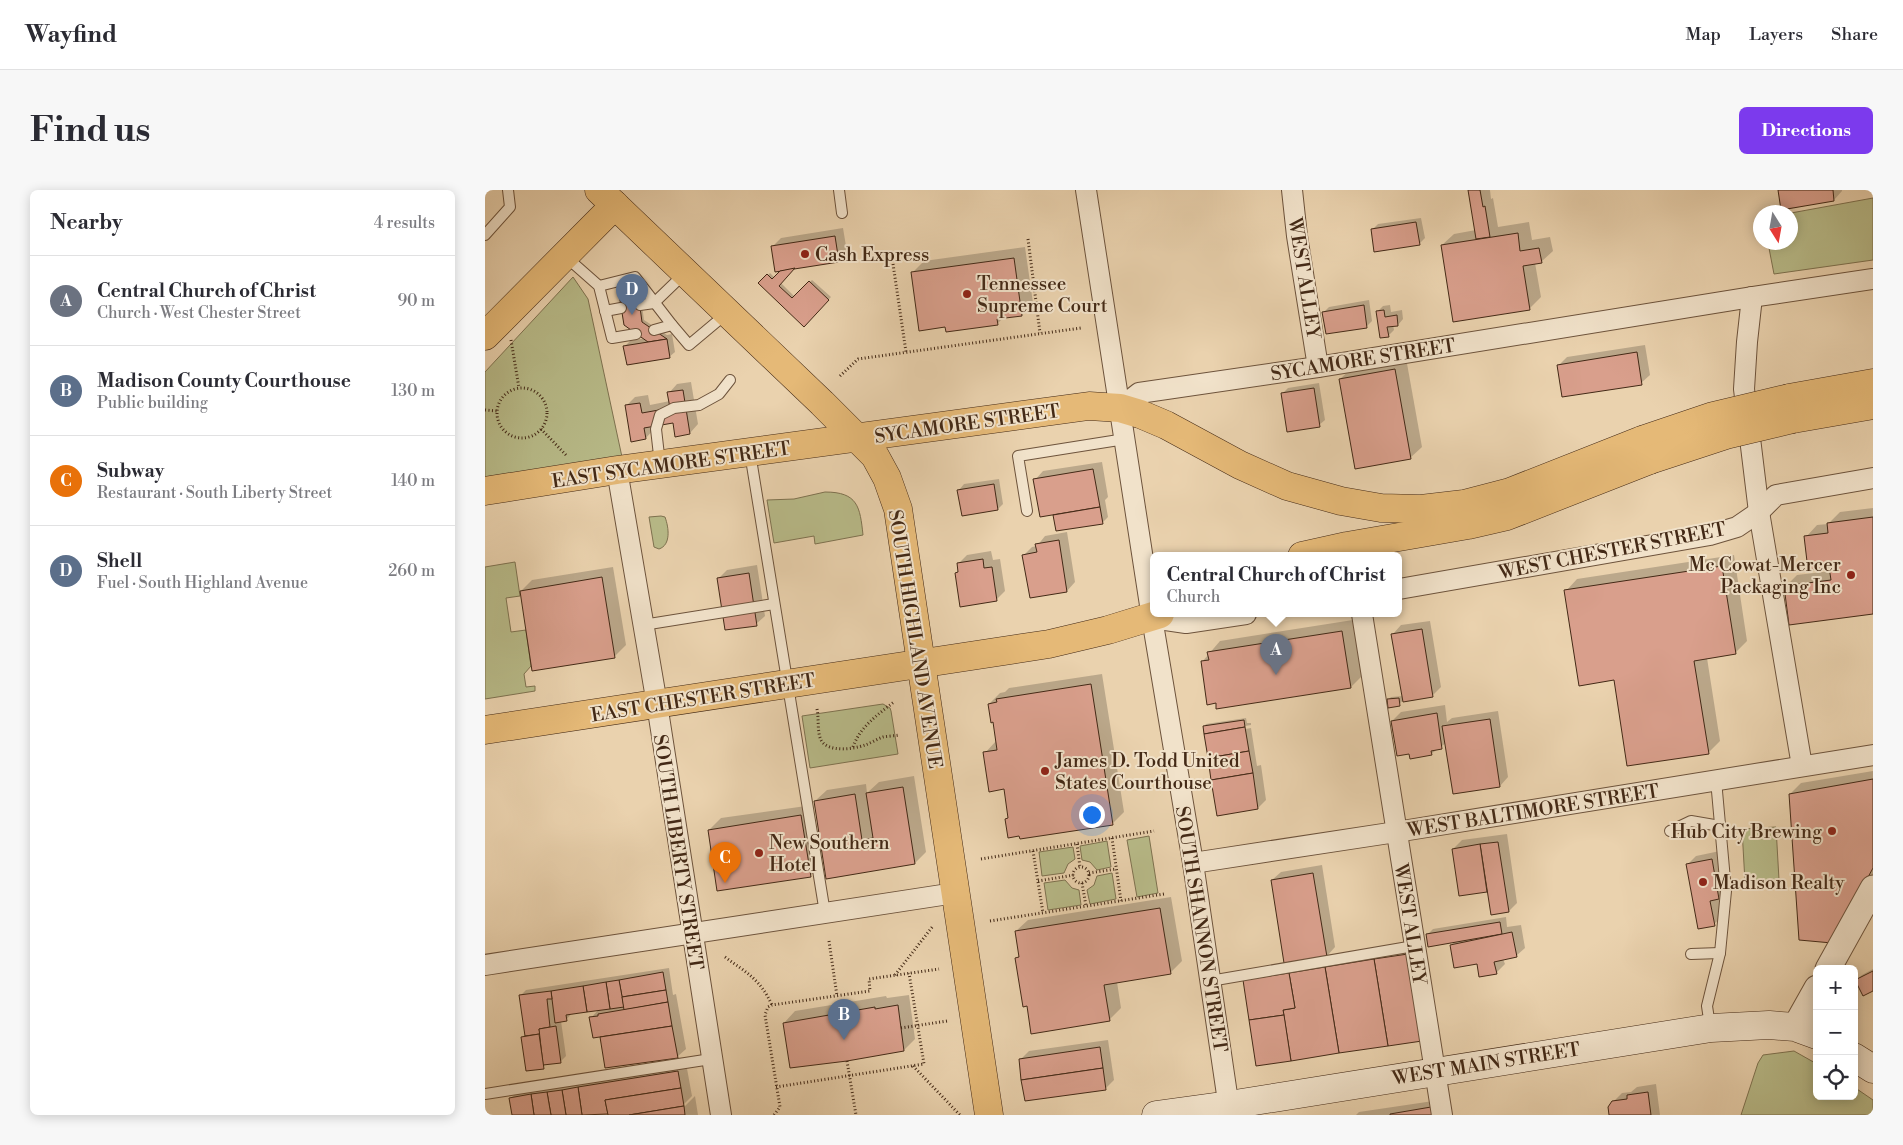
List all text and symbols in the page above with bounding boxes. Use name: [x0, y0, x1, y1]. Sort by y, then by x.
text: Wayfind: [25, 20, 117, 50]
text: Map: [1686, 23, 1721, 46]
text: Layers: [1749, 23, 1803, 46]
text: Share: [1831, 23, 1878, 46]
button: Directions: [1739, 107, 1873, 154]
text: Find us: [30, 109, 150, 152]
north arrow: [1753, 205, 1798, 250]
text: Nearby: [50, 210, 123, 236]
text: 4 results: [374, 213, 435, 233]
street label: WEST ALLEY: [1282, 215, 1326, 342]
place label: Cash Express: [815, 243, 929, 267]
marker: Cash Express: [799, 248, 811, 260]
place label: Tennessee Supreme Court: [977, 272, 1108, 318]
pin: D: [616, 274, 648, 315]
text: Central Church of Christ: [97, 279, 316, 303]
marker: Tennessee Supreme Court: [961, 288, 973, 300]
text: A: [60, 291, 72, 311]
text: 90 m: [397, 291, 435, 311]
text: Church · West Chester Street: [97, 303, 301, 323]
street label: SYCAMORE STREET: [1269, 334, 1457, 386]
text: Madison County Courthouse: [97, 369, 351, 393]
text: B: [60, 381, 72, 401]
text: 130 m: [391, 381, 435, 401]
text: Public building: [97, 393, 208, 413]
street label: SYCAMORE STREET: [873, 399, 1061, 449]
street label: EAST SYCAMORE STREET: [550, 436, 792, 494]
text: Subway: [97, 459, 164, 483]
text: C: [60, 471, 72, 491]
text: 140 m: [391, 471, 435, 491]
text: Restaurant · South Liberty Street: [97, 483, 332, 503]
street label: SOUTH HIGHLAND AVENUE: [883, 508, 947, 770]
street label: WEST CHESTER STREET: [1495, 517, 1728, 585]
text: Shell: [97, 549, 142, 573]
popup: [1150, 552, 1402, 617]
place label: Mc Cowat-Mercer Packaging Inc: [1688, 553, 1841, 599]
text: D: [60, 561, 72, 581]
text: 260 m: [388, 561, 435, 581]
text: Central Church of Christ: [1167, 563, 1385, 587]
marker: Mc Cowat-Mercer Packaging Inc: [1845, 569, 1857, 581]
text: Fuel · South Highland Avenue: [97, 573, 308, 593]
text: Church: [1167, 587, 1220, 607]
pin: A: [1260, 634, 1292, 675]
street label: EAST CHESTER STREET: [589, 668, 817, 728]
street label: SOUTH LIBERTY STREET: [648, 733, 708, 972]
place label: James D. Todd United States Courthouse: [1054, 749, 1240, 795]
marker: James D. Todd United States Courthouse: [1039, 765, 1051, 777]
street label: WEST BALTIMORE STREET: [1404, 779, 1661, 843]
your location: [1079, 802, 1105, 828]
street label: SOUTH SHANNON STREET: [1170, 804, 1232, 1054]
place label: Hub City Brewing: [1671, 820, 1822, 844]
marker: Hub City Brewing: [1826, 825, 1838, 837]
place label: New Southern Hotel: [769, 831, 890, 877]
pin: C: [709, 842, 741, 883]
marker: New Southern Hotel: [753, 847, 765, 859]
street label: WEST ALLEY: [1388, 861, 1432, 988]
place label: Madison Realty: [1713, 871, 1845, 895]
marker: Madison Realty: [1697, 876, 1709, 888]
map controls: [1813, 965, 1858, 1100]
button: +: [1813, 965, 1858, 1010]
pin: B: [828, 999, 860, 1040]
button: −: [1813, 1010, 1858, 1055]
street label: WEST MAIN STREET: [1389, 1037, 1582, 1091]
button: locate: [1813, 1055, 1858, 1100]

